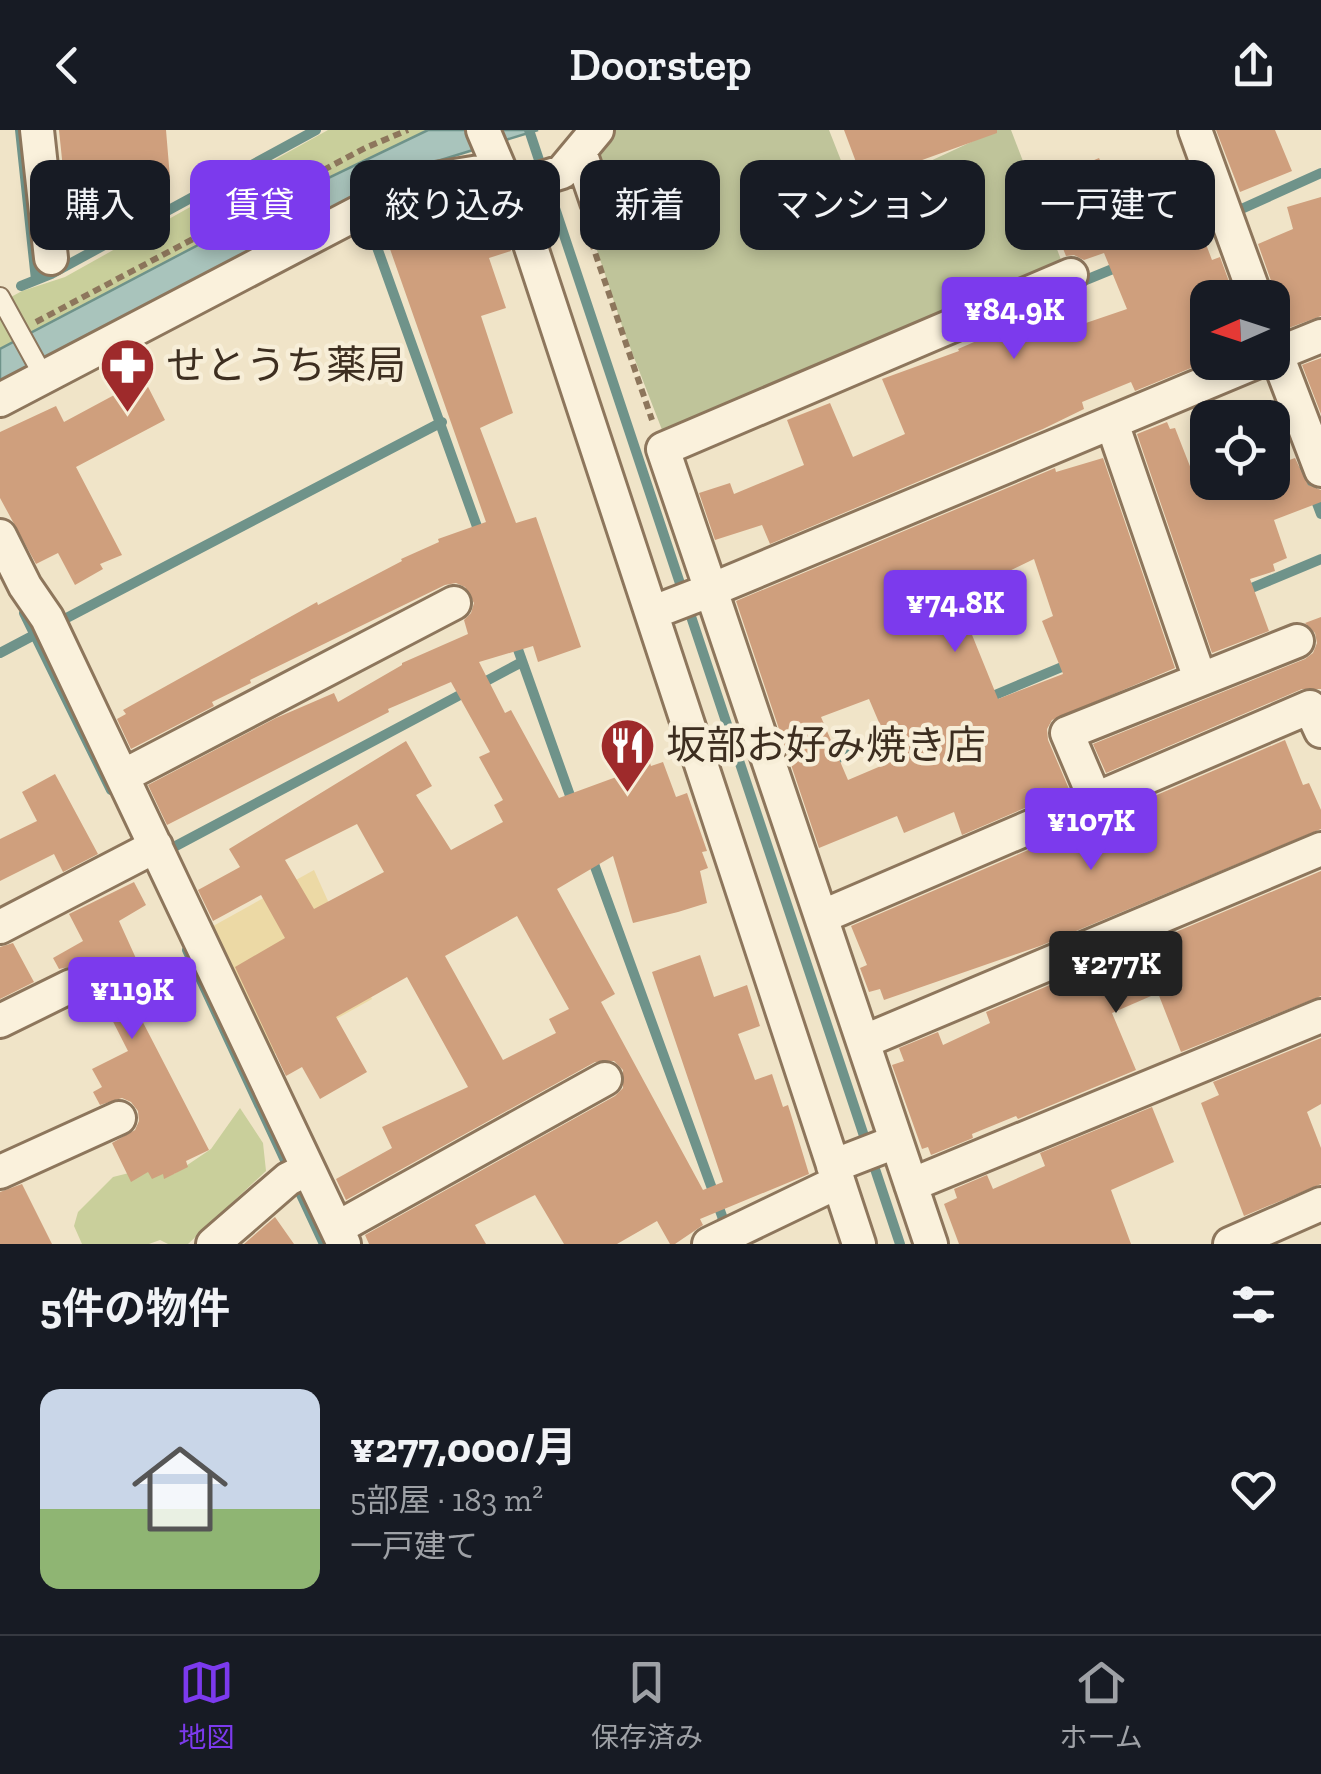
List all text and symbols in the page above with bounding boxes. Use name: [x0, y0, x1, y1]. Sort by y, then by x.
icon: back: [40, 38, 95, 93]
text: Doorstep: [569, 38, 752, 92]
icon: share: [1226, 38, 1281, 93]
chip: 購入: [30, 160, 170, 250]
chip: 賃貸: [190, 160, 330, 250]
chip: 絞り込み: [350, 160, 560, 250]
chip: 新着: [580, 160, 720, 250]
chip: マンション: [740, 160, 985, 250]
chip: 一戸建て: [1005, 160, 1215, 250]
pin: ¥84.9K: [933, 277, 1095, 362]
north arrow: [1190, 280, 1290, 380]
map controls: [1190, 280, 1290, 500]
text: ¥84.9K: [964, 290, 1064, 328]
pharmacy icon: せとうち薬局: [97, 335, 157, 414]
place label: せとうち薬局: [166, 341, 406, 389]
button: locate: [1190, 400, 1290, 500]
pin: ¥74.8K: [874, 570, 1036, 655]
text: ¥74.8K: [906, 583, 1004, 621]
restaurant icon: 坂部お好み焼き店: [597, 715, 657, 794]
place label: 坂部お好み焼き店: [666, 721, 986, 769]
pin: ¥107K: [1021, 788, 1161, 873]
text: ¥107K: [1047, 801, 1135, 839]
pin: ¥277K: [1046, 931, 1186, 1016]
text: ¥277K: [1071, 944, 1161, 982]
pin: ¥119K: [62, 957, 202, 1042]
text: ¥119K: [90, 970, 174, 1008]
icon: filters: [1226, 1277, 1281, 1332]
text: 5件の物件: [40, 1283, 230, 1334]
text: ¥277,000/月: [350, 1422, 577, 1473]
icon: home: [120, 1429, 240, 1549]
icon: heart: [1226, 1462, 1281, 1517]
text: 5部屋 · 183 m²: [350, 1481, 543, 1519]
text: 一戸建て: [350, 1527, 478, 1565]
tab: 地図: [178, 1655, 234, 1755]
tab: 保存済み: [591, 1655, 703, 1755]
tab: ホーム: [1060, 1655, 1143, 1755]

